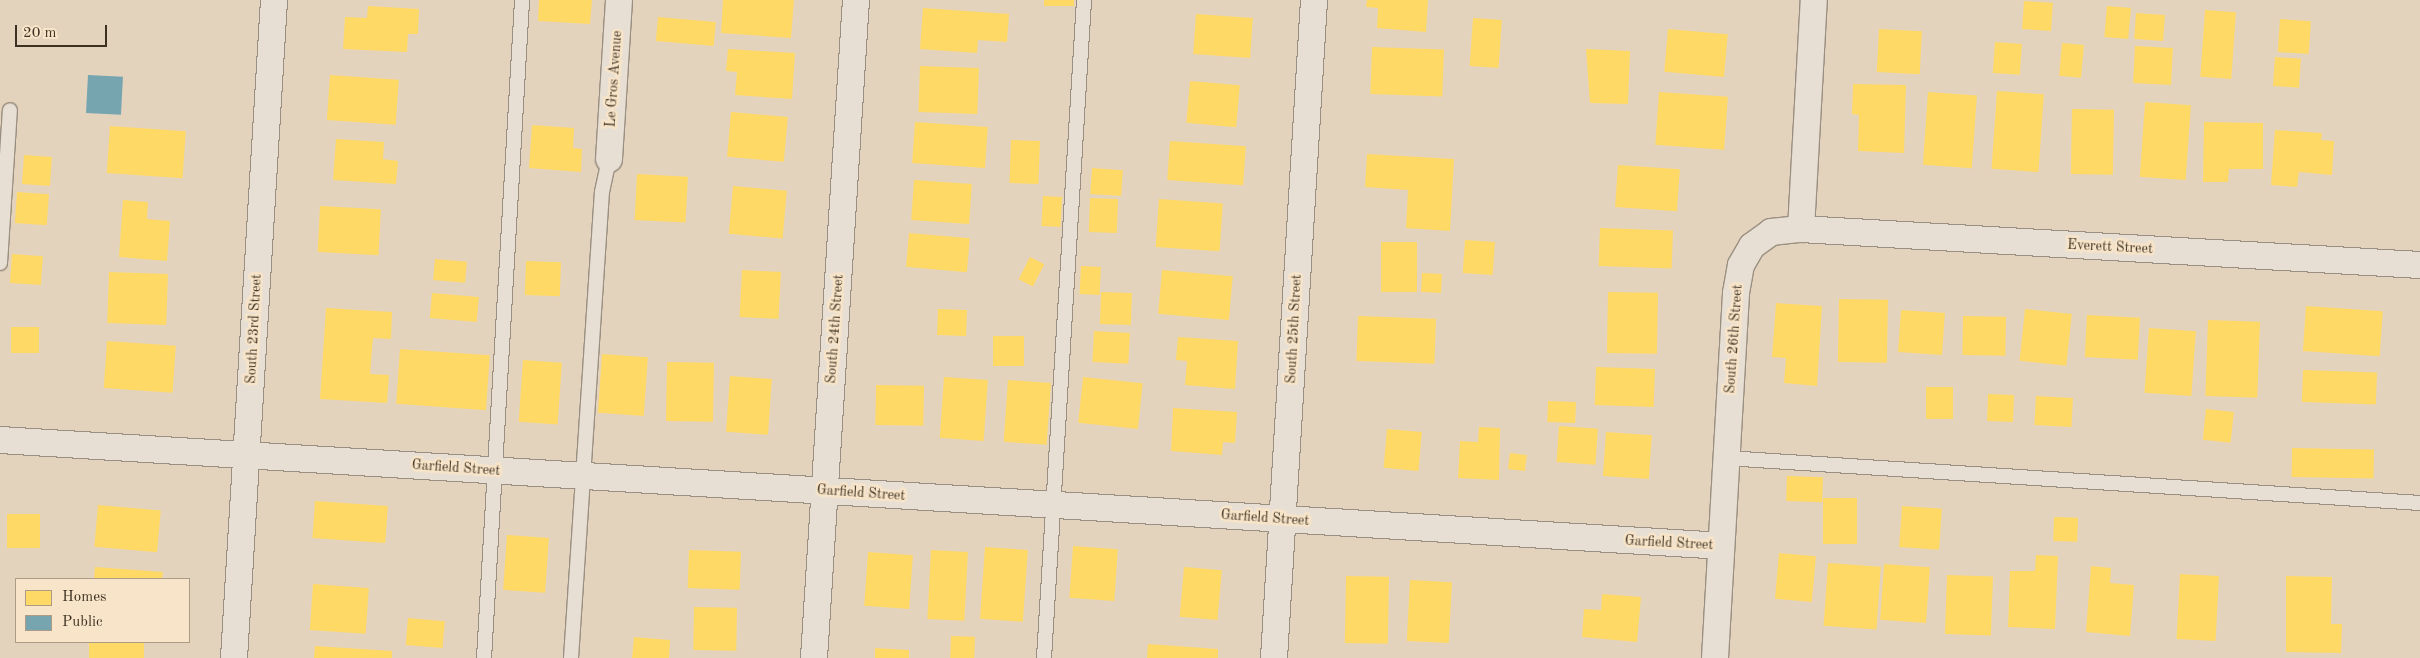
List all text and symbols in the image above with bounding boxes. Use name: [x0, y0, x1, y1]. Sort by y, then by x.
scale bar: [18, 15, 110, 47]
text: 20 m: [23, 26, 57, 41]
street label: Le Gros Avenue: [602, 30, 626, 128]
street label: Everett Street: [2067, 236, 2153, 258]
street label: South 23rd Street: [243, 274, 265, 384]
street label: South 24th Street: [823, 274, 847, 384]
street label: South 25th Street: [1283, 274, 1305, 384]
street label: South 26th Street: [1722, 284, 1746, 394]
street label: Garfield Street: [411, 457, 501, 479]
street label: Garfield Street: [816, 482, 906, 504]
street label: Garfield Street: [1220, 507, 1310, 529]
street label: Garfield Street: [1624, 532, 1714, 554]
legend: [15, 578, 190, 643]
text: Homes: [62, 590, 107, 605]
text: Public: [62, 615, 103, 630]

